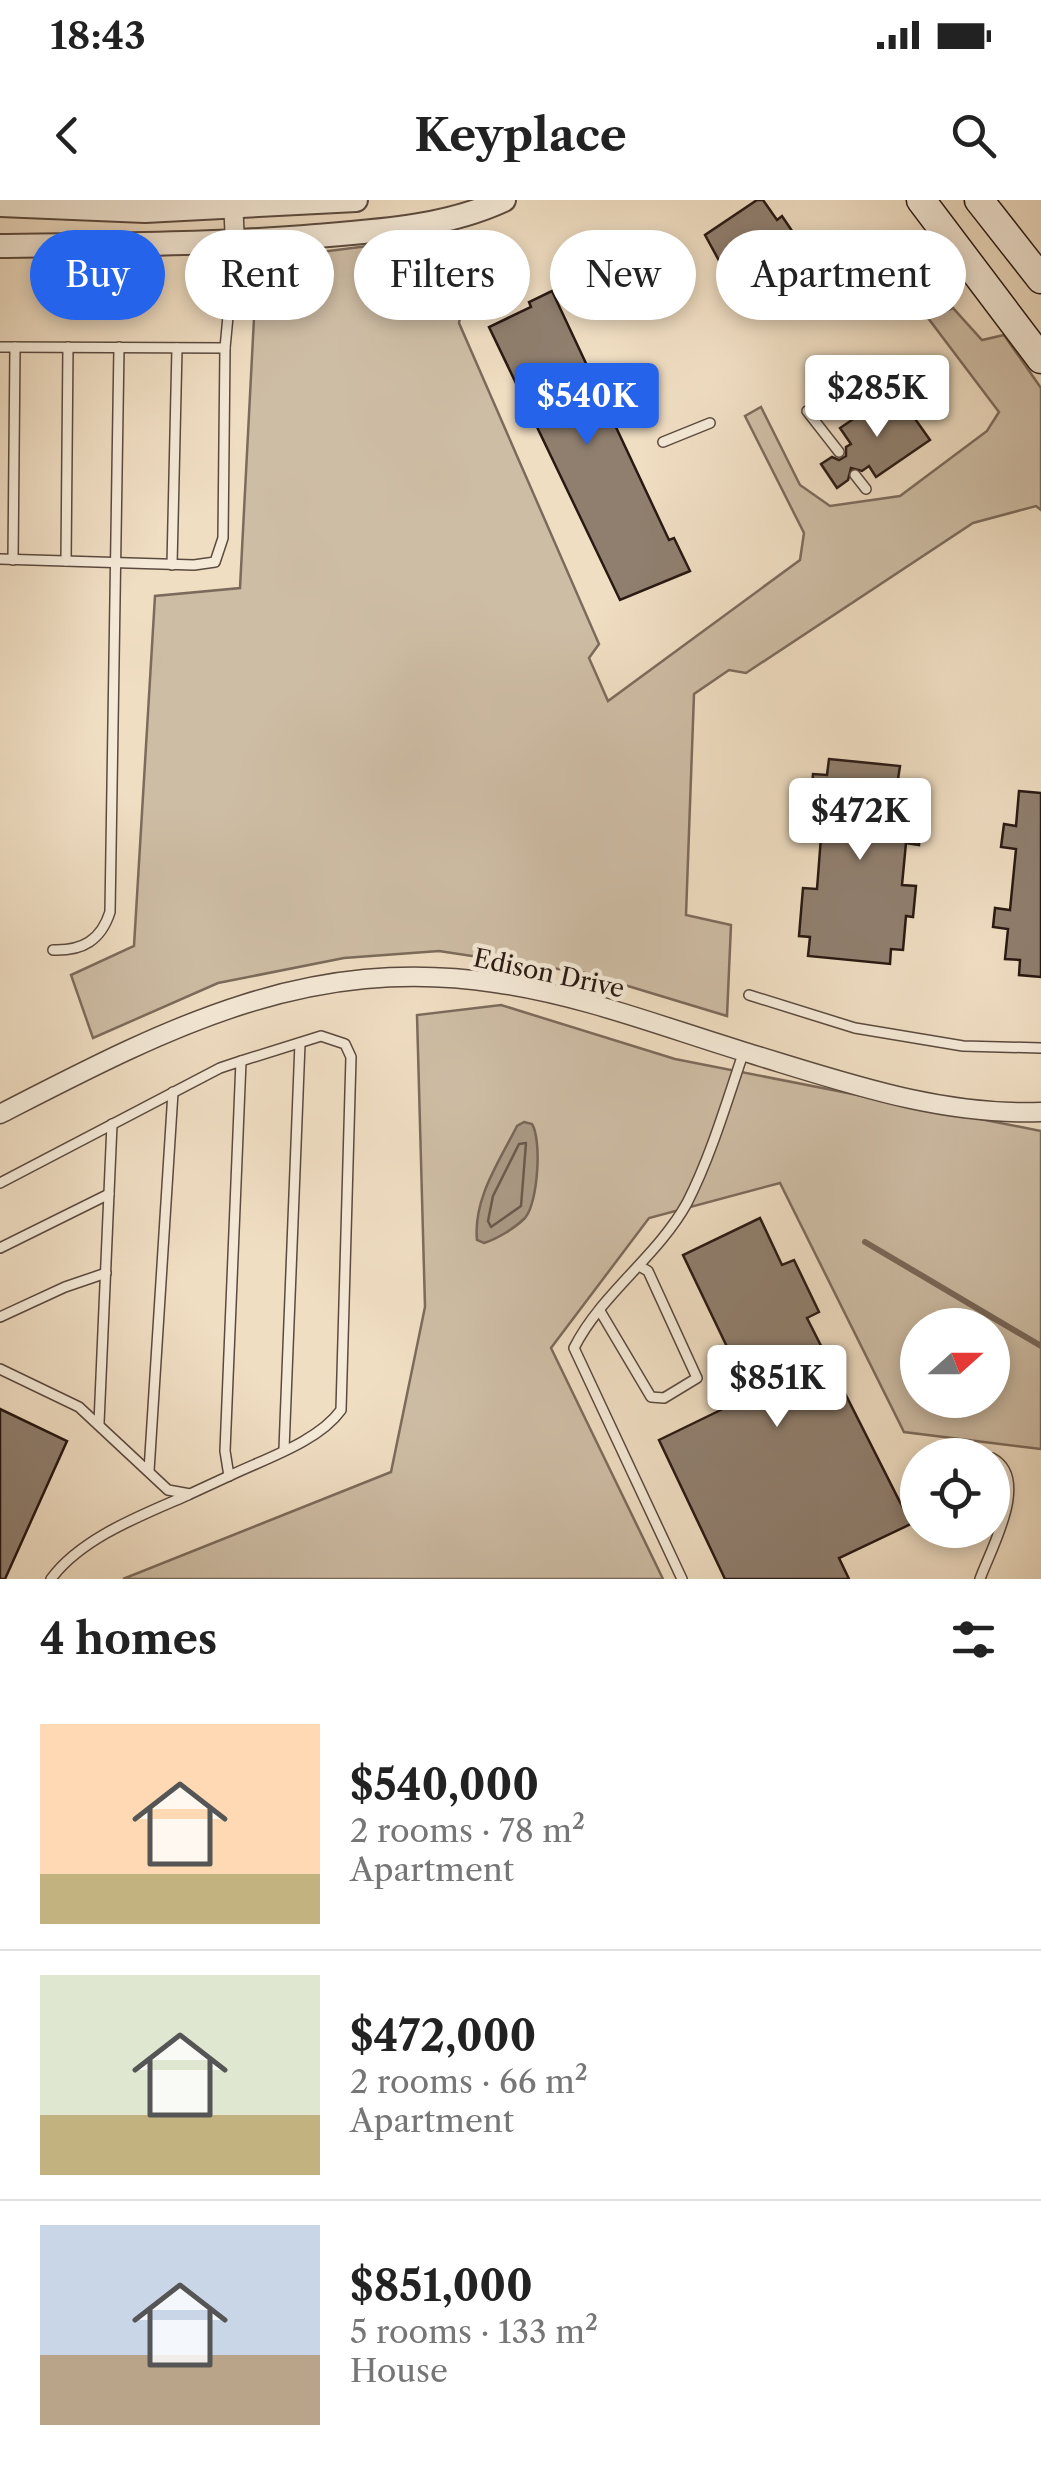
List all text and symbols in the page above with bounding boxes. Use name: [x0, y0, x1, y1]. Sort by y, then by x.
text: 18:43: [50, 12, 146, 59]
text: Keyplace: [414, 107, 627, 163]
icon: back: [40, 108, 95, 163]
icon: search: [946, 108, 1001, 163]
chip: Buy: [30, 230, 165, 320]
chip: Rent: [185, 230, 334, 320]
chip: Filters: [354, 230, 530, 320]
chip: New: [550, 230, 696, 320]
chip: Apartment: [716, 230, 966, 320]
pin: $285K: [807, 355, 947, 440]
pin: $540K: [517, 363, 657, 448]
text: $285K: [827, 368, 927, 407]
text: $540K: [537, 376, 637, 415]
pin: $472K: [790, 778, 930, 863]
text: $472K: [811, 791, 909, 830]
street label: Edison Drive: [471, 942, 627, 1005]
north arrow: [900, 1308, 1010, 1418]
map controls: [900, 1308, 1010, 1548]
pin: $851K: [707, 1345, 847, 1430]
text: $851K: [729, 1358, 825, 1397]
button: locate: [900, 1438, 1010, 1548]
icon: filters: [946, 1612, 1001, 1667]
text: 4 homes: [40, 1613, 217, 1665]
text: $540,000: [350, 1759, 539, 1811]
icon: home: [120, 1764, 240, 1884]
text: 2 rooms · 78 m²: [350, 1811, 585, 1850]
text: Apartment: [350, 1850, 514, 1889]
text: $472,000: [350, 2010, 536, 2062]
icon: home: [120, 2015, 240, 2135]
text: 2 rooms · 66 m²: [350, 2062, 588, 2101]
text: Apartment: [350, 2101, 514, 2140]
text: $851,000: [350, 2260, 533, 2312]
icon: home: [120, 2265, 240, 2385]
text: 5 rooms · 133 m²: [350, 2312, 598, 2351]
text: House: [350, 2351, 448, 2390]

